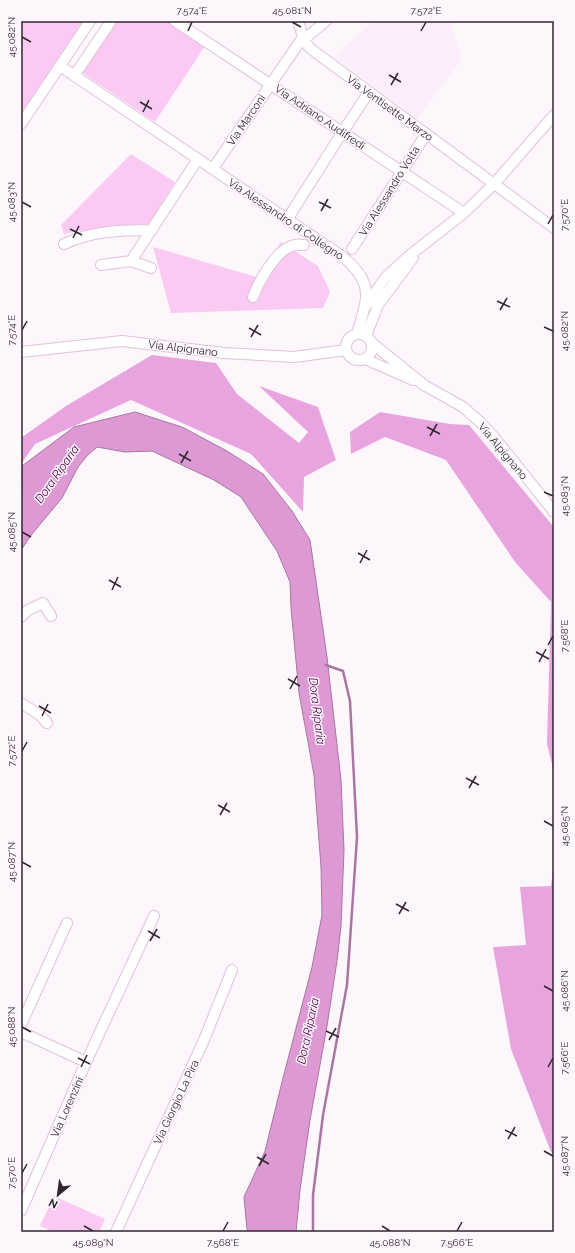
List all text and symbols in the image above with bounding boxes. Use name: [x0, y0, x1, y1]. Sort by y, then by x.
text: 7.574°E: [177, 5, 207, 16]
text: 45.081°N: [272, 5, 312, 16]
text: 7.572°E: [410, 5, 442, 16]
text: 45.082°N: [6, 17, 17, 57]
street label: Via Ventisette Marzo: [344, 73, 436, 144]
street label: Via Adriano Audifredi: [272, 82, 367, 153]
street label: Via Marconi: [224, 92, 268, 148]
street label: Via Alessandro Volta: [356, 144, 422, 239]
street label: Via Alessandro di Collegno: [226, 176, 346, 263]
text: 45.083°N: [6, 182, 17, 222]
text: 7.570°E: [559, 199, 570, 231]
text: 45.082°N: [559, 311, 570, 351]
text: 7.574°E: [6, 315, 17, 345]
street label: Via Alpignano: [147, 338, 219, 359]
street label: Via Alpignano: [475, 420, 530, 483]
water label: Dora Riparia: [32, 442, 82, 506]
text: 45.083°N: [559, 476, 570, 516]
text: 45.085°N: [6, 512, 17, 552]
text: 7.568°E: [559, 620, 570, 652]
water label: Dora Riparia: [306, 677, 328, 745]
text: 7.572°E: [6, 735, 17, 767]
text: 45.085°N: [559, 806, 570, 846]
text: 45.087°N: [6, 842, 17, 882]
text: 45.086°N: [559, 970, 570, 1012]
water label: Dora Riparia: [294, 997, 322, 1065]
text: 45.088°N: [6, 1006, 17, 1048]
text: 7.566°E: [559, 1042, 570, 1074]
street label: Via Giorgio La Pira: [151, 1058, 202, 1147]
street label: Via Lorenzini: [48, 1075, 87, 1139]
text: 45.087°N: [559, 1136, 570, 1176]
text: 7.570°E: [6, 1157, 17, 1189]
north arrow: [38, 1175, 78, 1215]
text: N: [47, 1196, 60, 1211]
text: 45.089°N: [73, 1237, 113, 1248]
text: 7.568°E: [207, 1237, 239, 1248]
text: 45.088°N: [369, 1237, 411, 1248]
text: 7.566°E: [441, 1237, 473, 1248]

